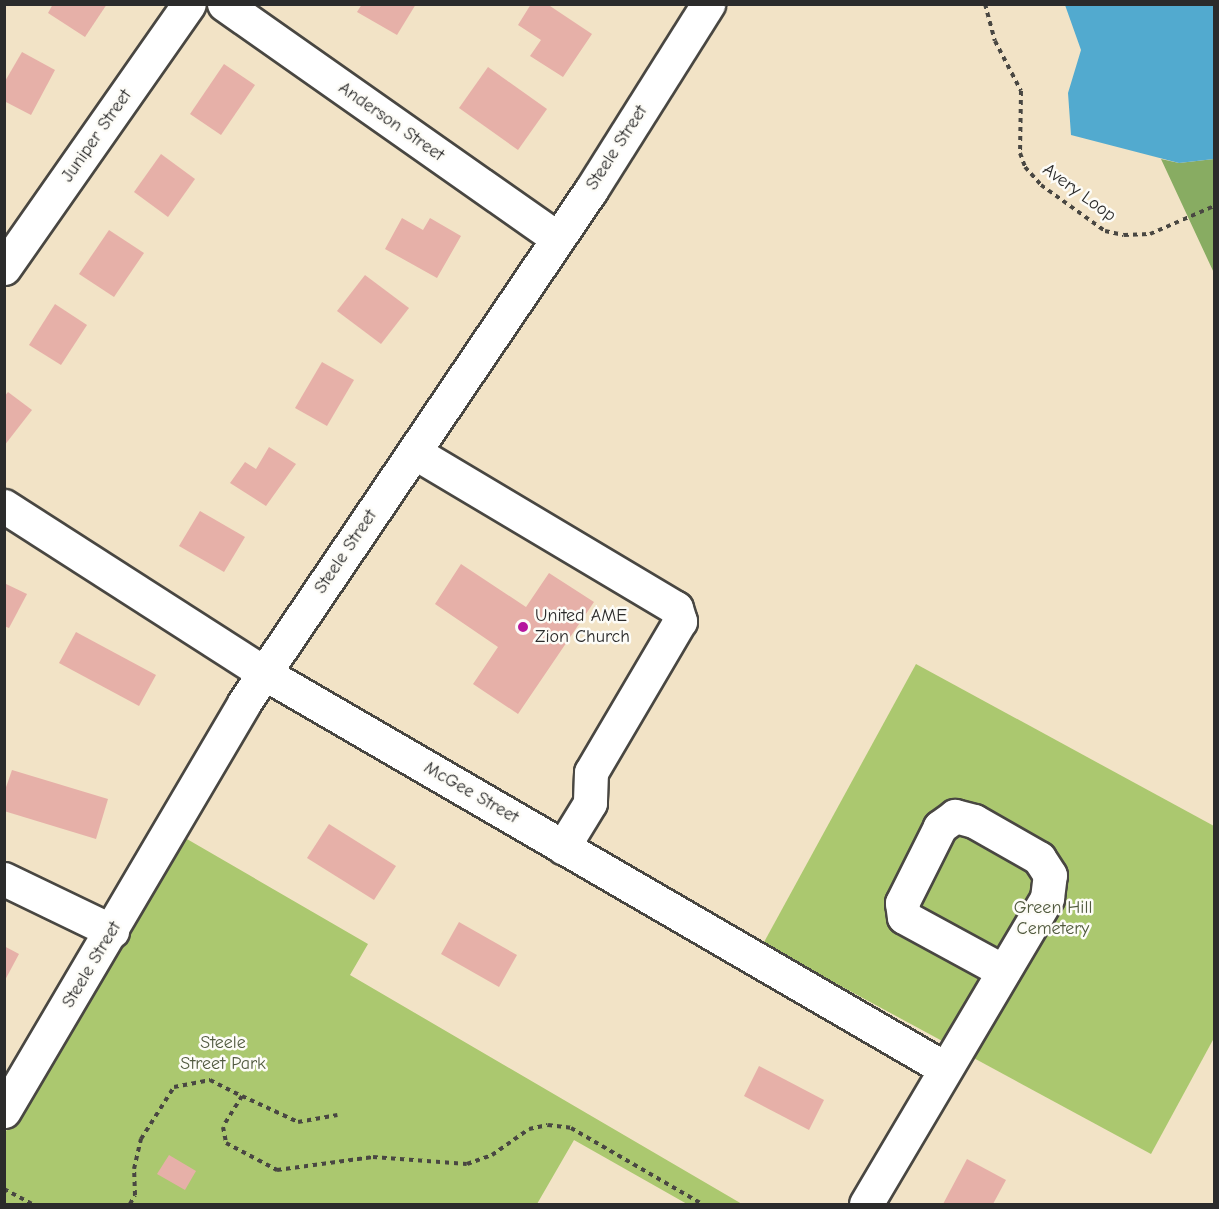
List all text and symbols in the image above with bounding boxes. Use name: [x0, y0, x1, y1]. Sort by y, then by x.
street label: Anderson Street: [334, 78, 448, 166]
street label: Juniper Street: [57, 85, 137, 187]
street label: Steele Street: [582, 102, 652, 194]
street label: Avery Loop: [1038, 159, 1120, 227]
street label: Steele Street: [310, 506, 382, 598]
place label: United AME Zion Church: [535, 606, 630, 648]
marker: United AME Zion Church: [516, 620, 530, 634]
street label: McGee Street: [420, 757, 522, 829]
park label: Green Hill Cemetery: [1014, 898, 1092, 940]
street label: Steele Street: [58, 918, 126, 1012]
park label: Steele Street Park: [180, 1033, 266, 1076]

